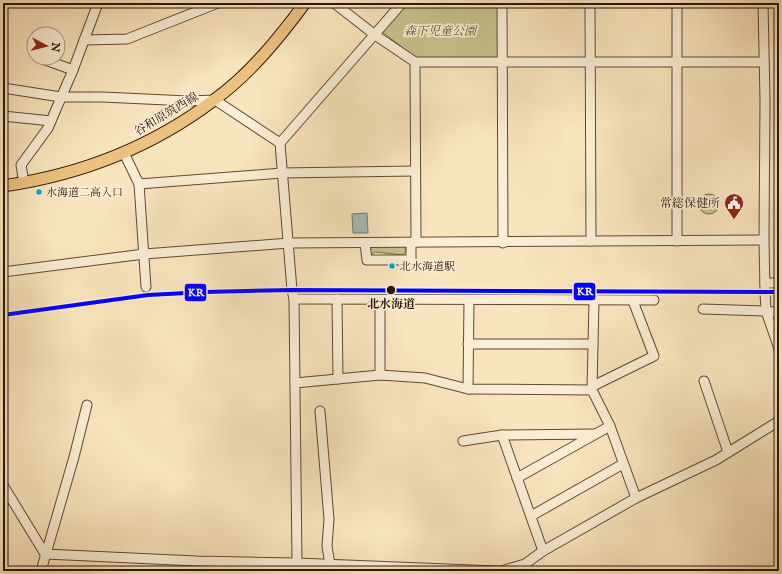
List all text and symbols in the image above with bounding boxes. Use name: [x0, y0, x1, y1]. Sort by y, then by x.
park label: 森下児童公園: [404, 24, 478, 39]
north arrow: [26, 26, 66, 66]
text: N: [47, 41, 63, 53]
street label: 谷和原筑西線: [132, 89, 201, 139]
place label: 水海道二高入口: [46, 186, 123, 200]
marker: 水海道二高入口: [34, 187, 44, 197]
public building icon: 常総保健所: [723, 192, 745, 220]
place label: 常総保健所: [660, 196, 720, 211]
place label: 北水海道駅: [400, 260, 455, 274]
marker: 北水海道駅: [387, 261, 397, 271]
line badge: KR: [573, 282, 596, 301]
line badge: KR: [184, 283, 207, 302]
marker: 北水海道: [385, 284, 397, 296]
text: KR: [577, 285, 594, 299]
text: KR: [188, 286, 205, 300]
place label: 北水海道: [367, 297, 415, 312]

